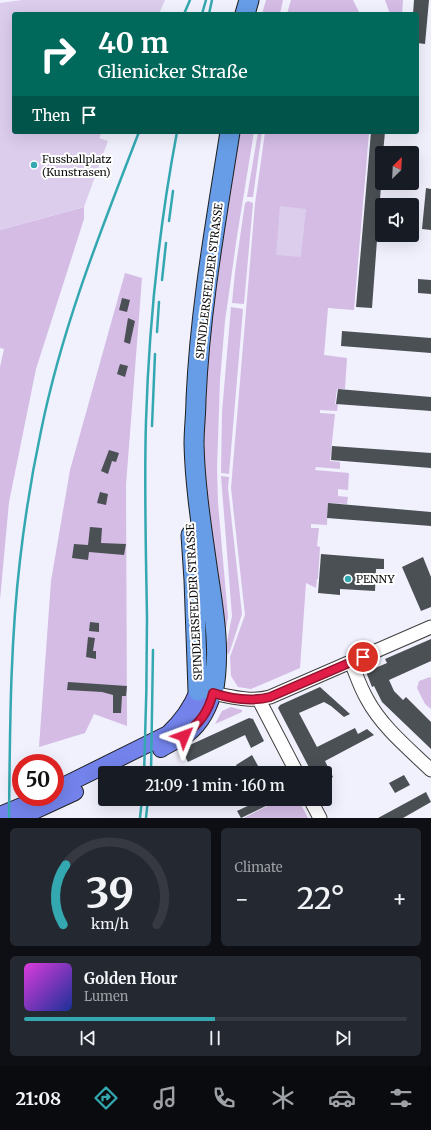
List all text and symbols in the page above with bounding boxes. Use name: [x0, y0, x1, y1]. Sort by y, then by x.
text: 40 m: [98, 25, 169, 61]
icon: right: [32, 28, 84, 80]
text: Glienicker Straße: [98, 60, 248, 83]
icon: arrive: [78, 104, 100, 126]
text: Then: [32, 106, 70, 125]
north arrow: [375, 146, 419, 190]
map controls: [375, 146, 419, 242]
place label: Fussballplatz (Kunstrasen): [42, 152, 112, 179]
marker: Fussballplatz (Kunstrasen): [29, 160, 39, 170]
button: sound: [375, 198, 419, 242]
street label: SPINDLERSFELDER STRASSE: [192, 202, 226, 360]
street label: SPINDLERSFELDER STRASSE: [183, 523, 205, 681]
place label: PENNY: [356, 572, 395, 586]
marker: PENNY: [343, 574, 353, 584]
pin: [346, 640, 380, 674]
icon: arrive: [352, 646, 374, 668]
position arrow: [163, 715, 205, 757]
speed limit sign: 50: [12, 754, 64, 806]
text: 21:09 · 1 min · 160 m: [145, 776, 285, 795]
text: Climate: [235, 859, 283, 876]
text: 39: [86, 867, 134, 919]
text: 22°: [297, 879, 345, 917]
text: −: [235, 885, 249, 913]
text: +: [392, 885, 407, 913]
text: km/h: [91, 915, 130, 933]
text: Golden Hour: [84, 969, 178, 988]
text: Lumen: [84, 988, 128, 1005]
icon: previous: [77, 1027, 99, 1049]
icon: pause: [204, 1027, 226, 1049]
icon: next: [332, 1027, 354, 1049]
icon: directions: [92, 1084, 120, 1112]
icon: music: [151, 1084, 179, 1112]
icon: phone: [210, 1084, 238, 1112]
icon: climate: [269, 1084, 297, 1112]
icon: car: [328, 1084, 356, 1112]
icon: filters: [387, 1084, 415, 1112]
text: 21:08: [16, 1087, 61, 1110]

